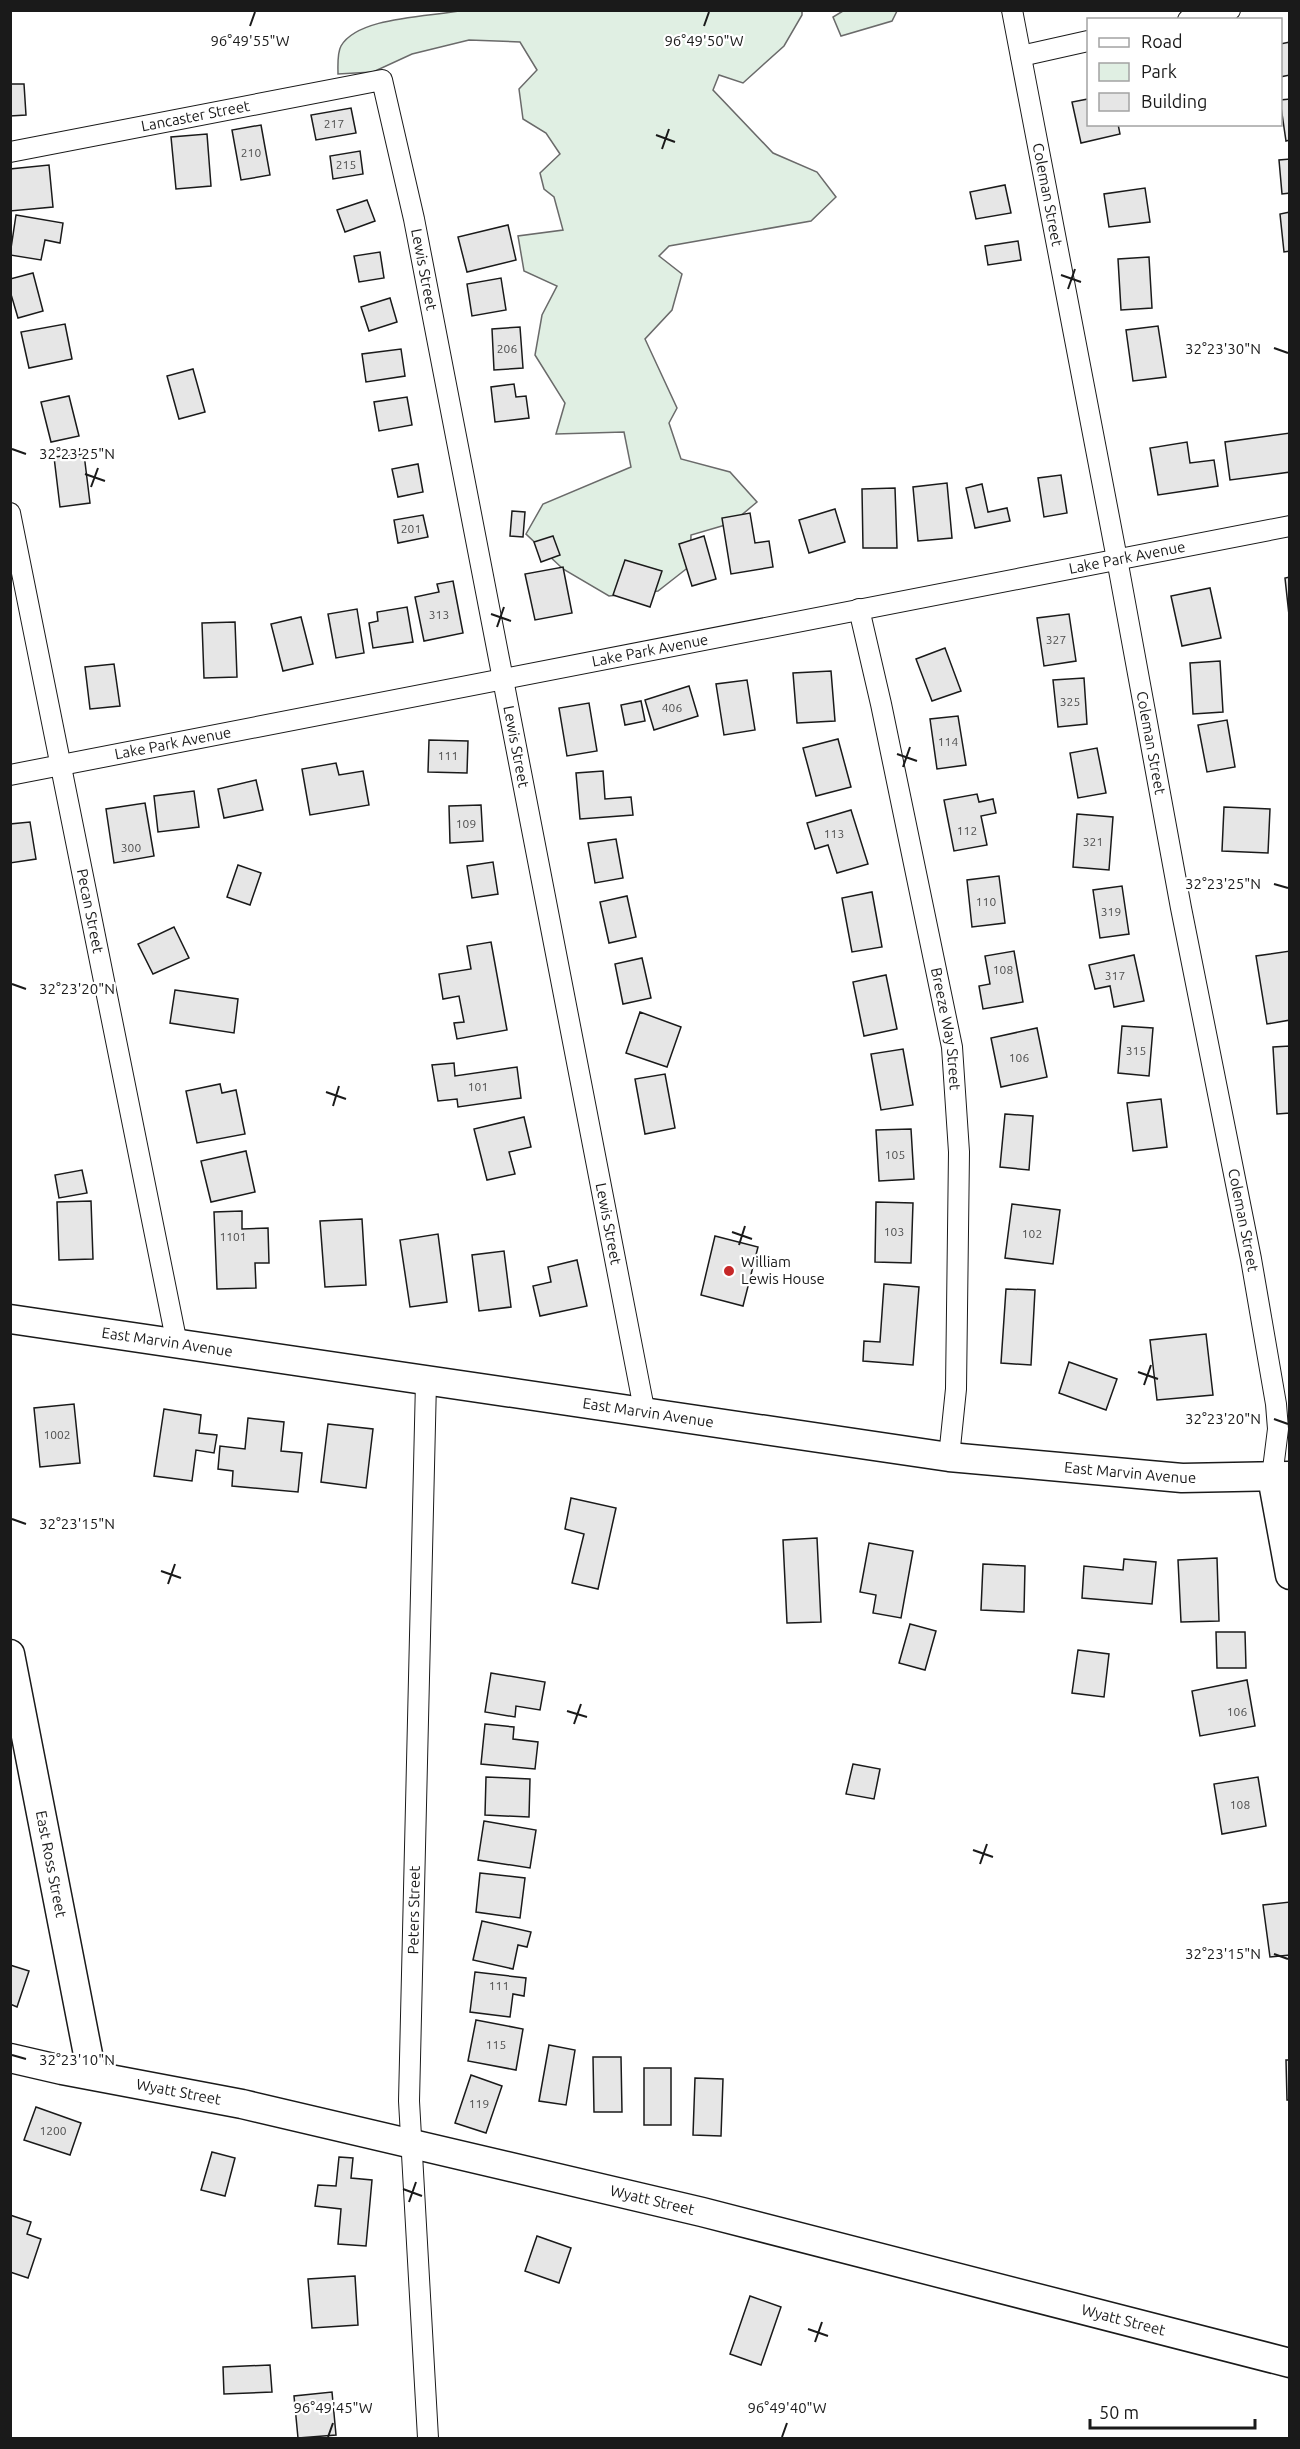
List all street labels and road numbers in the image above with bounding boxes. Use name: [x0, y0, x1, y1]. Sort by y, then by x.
street label: Lancaster Street: [140, 97, 251, 134]
street label: Coleman Street: [1030, 141, 1066, 248]
street label: Lewis Street: [408, 227, 441, 312]
street label: Lake Park Avenue: [1067, 538, 1187, 577]
street label: Lake Park Avenue: [590, 630, 710, 670]
street label: Coleman Street: [1133, 690, 1169, 796]
street label: Lewis Street: [500, 704, 533, 789]
street label: Lake Park Avenue: [113, 723, 233, 762]
street label: Pecan Street: [74, 867, 107, 955]
street label: Breeze Way Street: [928, 966, 964, 1091]
street label: Coleman Street: [1225, 1167, 1262, 1273]
street label: Lewis Street: [593, 1181, 625, 1266]
street label: East Marvin Avenue: [101, 1324, 234, 1360]
street label: East Marvin Avenue: [582, 1394, 715, 1430]
street label: East Marvin Avenue: [1064, 1458, 1196, 1486]
street label: East Ross Street: [33, 1809, 70, 1919]
street label: Peters Street: [404, 1865, 423, 1954]
street label: Wyatt Street: [135, 2075, 223, 2108]
street label: Wyatt Street: [609, 2182, 696, 2218]
street label: Wyatt Street: [1080, 2301, 1167, 2339]

